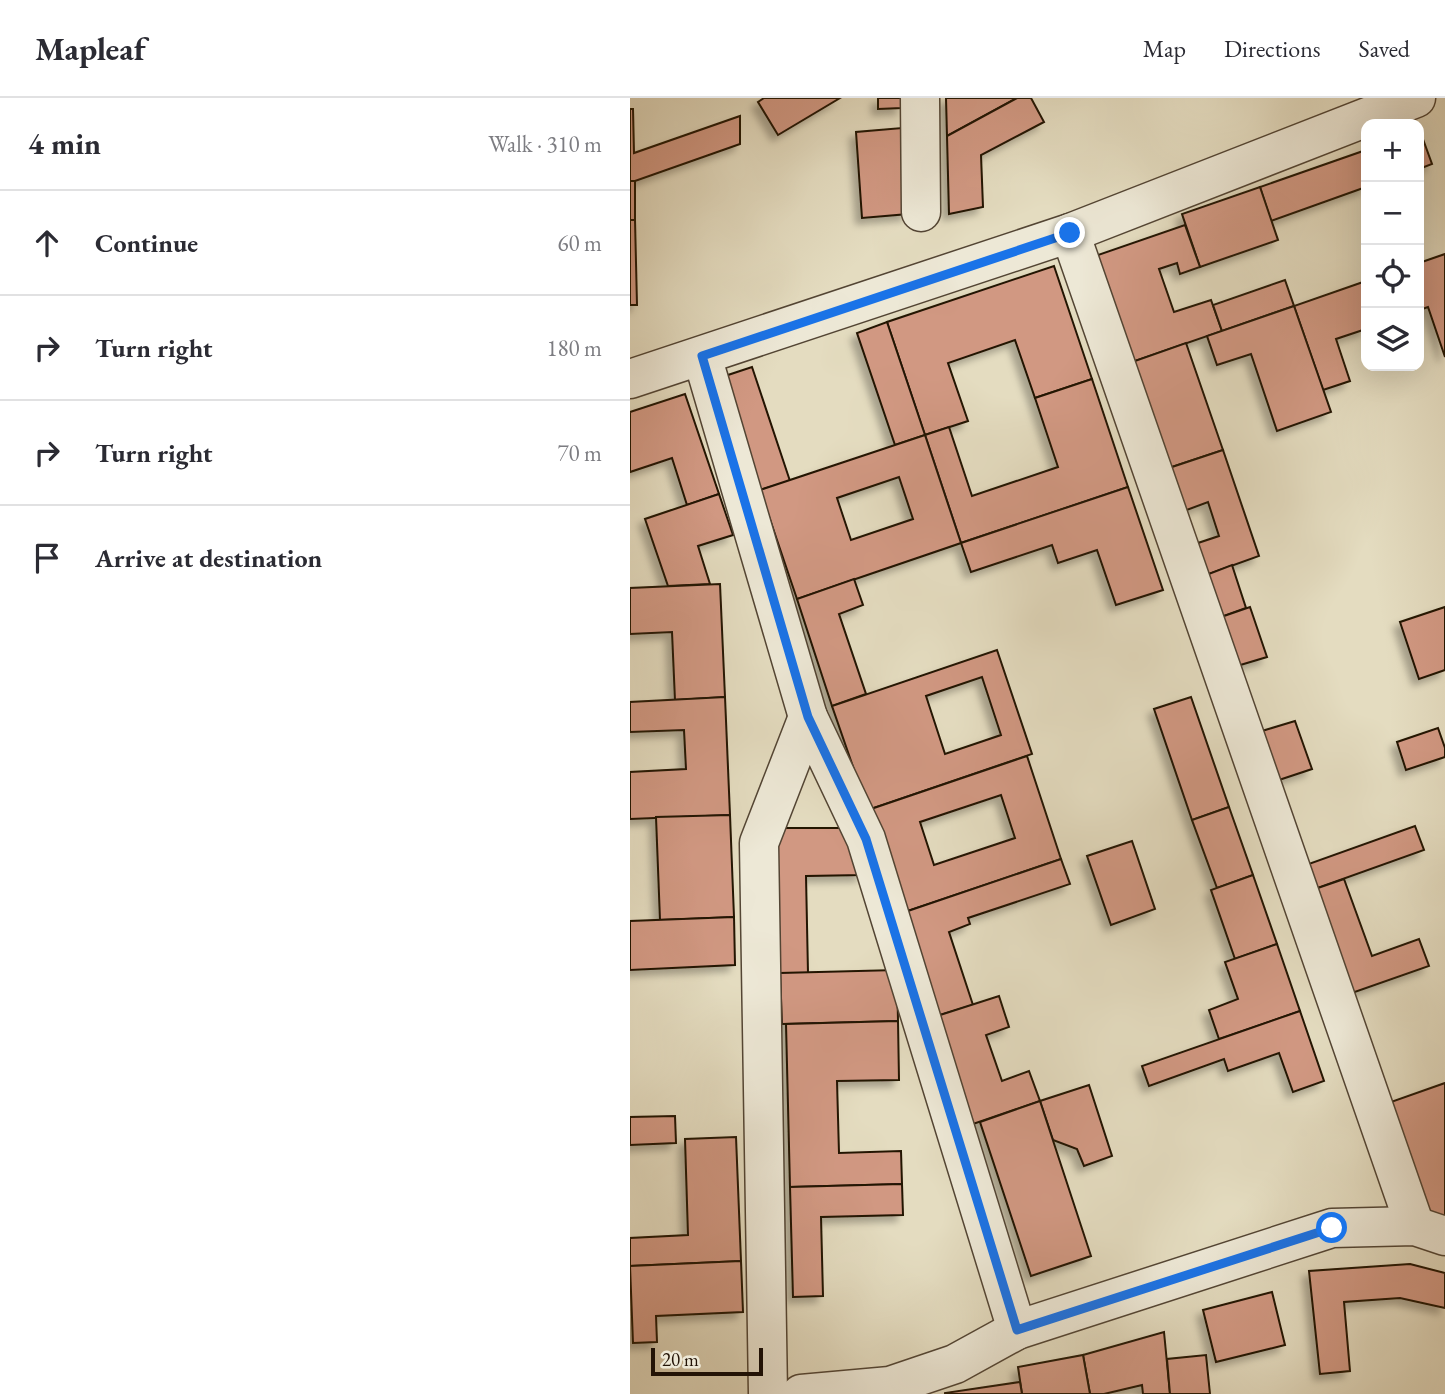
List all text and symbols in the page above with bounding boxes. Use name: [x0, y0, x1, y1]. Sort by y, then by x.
text: Mapleaf: [35, 27, 146, 70]
text: Map: [1143, 33, 1186, 64]
text: Directions: [1224, 33, 1321, 64]
text: Saved: [1359, 33, 1410, 64]
map controls: [1361, 119, 1424, 371]
button: +: [1361, 119, 1424, 182]
text: 4 min: [28, 124, 101, 163]
text: Walk · 310 m: [488, 129, 602, 159]
button: −: [1361, 182, 1424, 245]
route end: [1054, 217, 1085, 248]
icon: ahead: [28, 224, 66, 262]
text: Continue: [95, 226, 198, 260]
text: 60 m: [557, 228, 602, 258]
button: locate: [1361, 245, 1424, 308]
button: layers: [1361, 308, 1424, 371]
icon: right: [28, 329, 66, 367]
text: Turn right: [95, 331, 213, 365]
text: 180 m: [546, 333, 602, 363]
icon: right: [28, 434, 66, 472]
text: Turn right: [95, 436, 213, 470]
text: 70 m: [557, 438, 602, 468]
icon: arrive: [28, 539, 66, 577]
text: Arrive at destination: [95, 541, 322, 575]
route start: [1316, 1212, 1347, 1243]
scale bar: [651, 1345, 763, 1377]
text: 20 m: [662, 1347, 699, 1372]

